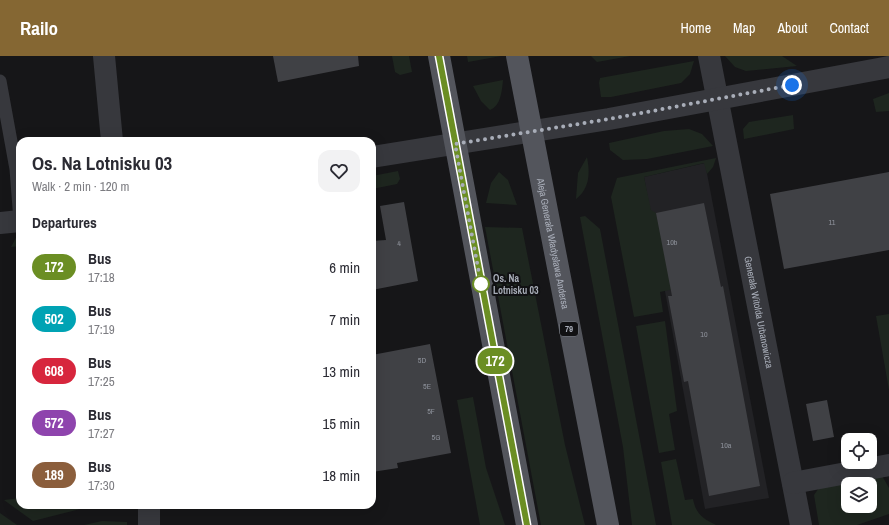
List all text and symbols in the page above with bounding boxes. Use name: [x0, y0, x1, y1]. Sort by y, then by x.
text: Railo: [20, 15, 58, 41]
text: Home: [680, 19, 711, 37]
text: Map: [733, 19, 755, 37]
text: About: [777, 19, 807, 37]
text: Contact: [829, 19, 869, 37]
your location: [782, 75, 802, 95]
text: Os. Na Lotnisku 03: [32, 150, 172, 176]
button: heart: [318, 150, 360, 192]
street label: Aleja Generała Władysława Andersa: [534, 176, 572, 310]
text: Walk · 2 min · 120 m: [32, 178, 129, 195]
text: Departures: [32, 212, 97, 233]
house number: 11: [829, 217, 836, 227]
house number: 10b: [667, 237, 678, 247]
house number: 4: [397, 238, 401, 248]
text: Bus: [88, 248, 111, 269]
street label: Generała Witolda Urbanowicza: [741, 255, 776, 370]
text: 6 min: [329, 257, 360, 278]
text: 172: [44, 258, 64, 276]
text: 17:18: [88, 269, 115, 286]
place label: Os. Na Lotnisku 03: [493, 272, 539, 297]
marker: Os. Na Lotnisku 03: [472, 275, 490, 293]
text: Bus: [88, 300, 111, 321]
text: 7 min: [329, 309, 360, 330]
text: 502: [44, 310, 64, 328]
text: 17:19: [88, 321, 115, 338]
road number: 79: [560, 322, 578, 336]
house number: 10: [700, 329, 708, 339]
line badge: 172: [472, 348, 518, 374]
text: Bus: [88, 352, 111, 373]
text: 172: [485, 352, 505, 370]
house number: 5D: [418, 355, 426, 365]
text: 13 min: [322, 361, 360, 382]
text: 608: [44, 362, 64, 380]
text: 17:25: [88, 373, 115, 390]
house number: 5E: [423, 381, 431, 391]
text: Bus: [88, 404, 111, 425]
house number: 5F: [427, 406, 435, 416]
text: 15 min: [322, 413, 360, 434]
text: 572: [44, 414, 64, 432]
text: 17:27: [88, 425, 115, 442]
house number: 5G: [432, 432, 440, 442]
map controls: [841, 433, 877, 513]
button: locate: [841, 433, 877, 469]
house number: 10a: [721, 440, 732, 450]
text: Bus: [88, 456, 111, 477]
text: 18 min: [322, 465, 360, 486]
text: 189: [44, 466, 64, 484]
text: 17:30: [88, 477, 115, 494]
button: layers: [841, 477, 877, 513]

